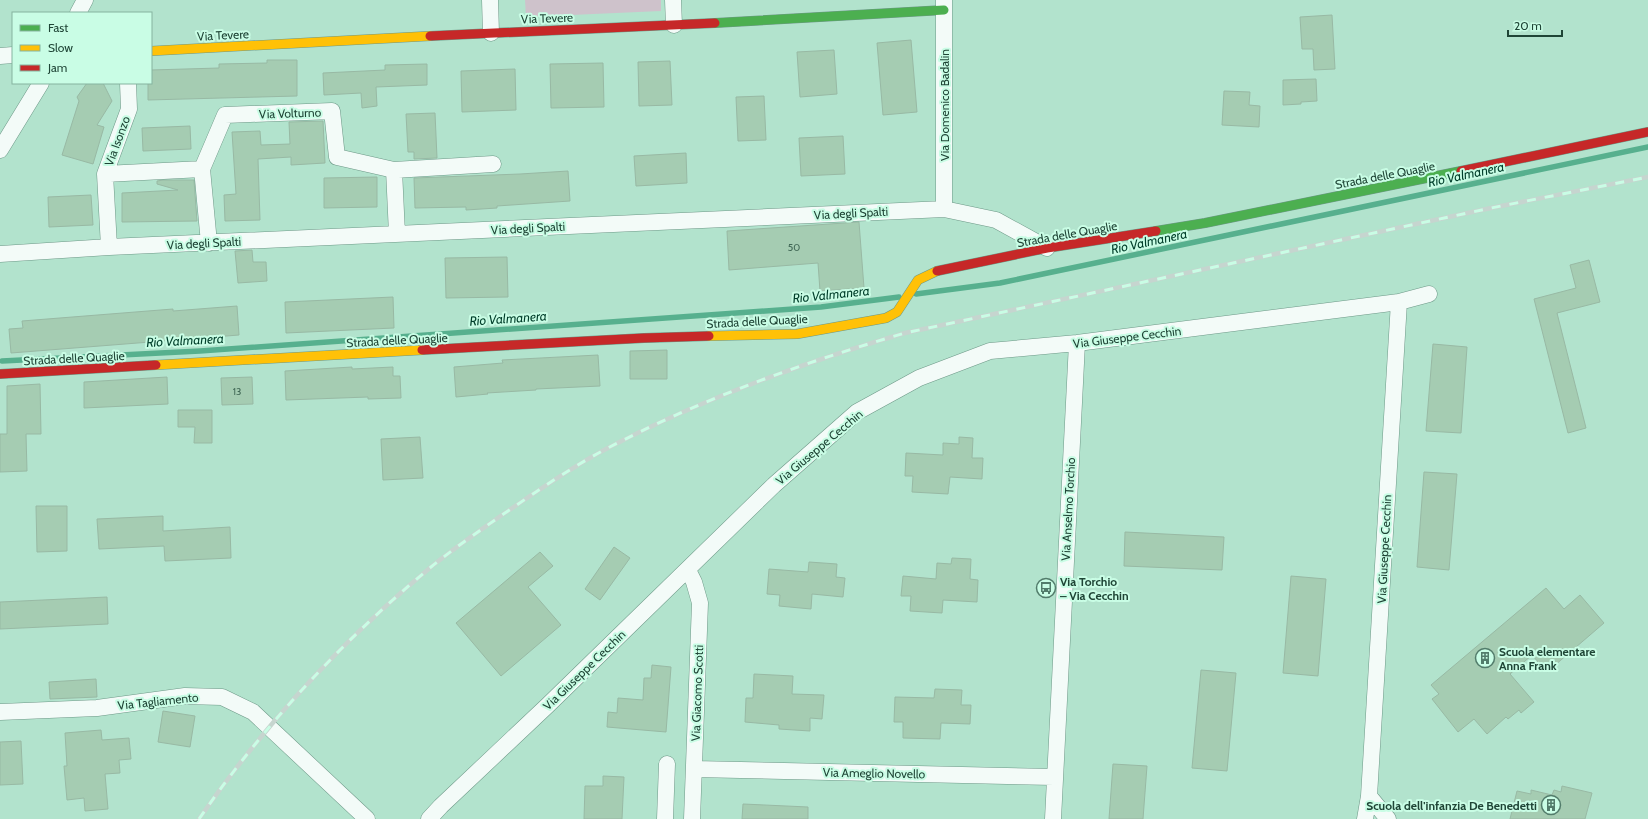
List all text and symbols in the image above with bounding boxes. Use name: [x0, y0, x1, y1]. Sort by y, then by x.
street label: Via Tevere: [521, 10, 573, 26]
legend: [12, 12, 152, 84]
scale bar: [1508, 12, 1562, 38]
text: 20 m: [1514, 18, 1542, 33]
text: Fast: [48, 20, 68, 35]
street label: Via Tevere: [197, 26, 249, 44]
text: Slow: [48, 40, 73, 55]
street label: Via Domenico Badalin: [937, 49, 952, 161]
text: Jam: [47, 60, 67, 75]
street label: Via Volturno: [259, 104, 322, 122]
street label: Via Isonzo: [101, 114, 133, 168]
street label: Strada delle Quaglie: [1334, 158, 1436, 192]
water label: Rio Valmanera: [1426, 158, 1506, 190]
street label: Via degli Spalti: [813, 204, 889, 222]
street label: Strada delle Quaglie: [1016, 218, 1118, 250]
street label: Via degli Spalti: [490, 219, 566, 237]
water label: Rio Valmanera: [1109, 225, 1189, 257]
street label: Via degli Spalti: [166, 234, 242, 252]
house number: 50: [788, 241, 800, 254]
water label: Rio Valmanera: [792, 282, 870, 306]
water label: Rio Valmanera: [469, 307, 547, 329]
street label: Strada delle Quaglie: [706, 311, 808, 331]
street label: Via Giuseppe Cecchin: [1072, 323, 1182, 351]
water label: Rio Valmanera: [146, 330, 224, 350]
street label: Strada delle Quaglie: [346, 330, 448, 350]
street label: Strada delle Quaglie: [23, 348, 125, 368]
house number: 13: [233, 385, 241, 398]
street label: Via Giuseppe Cecchin: [772, 406, 866, 488]
street label: Via Anselmo Torchio: [1058, 457, 1078, 561]
street label: Via Giuseppe Cecchin: [1374, 494, 1394, 604]
place label: Via Torchio – Via Cecchin: [1060, 574, 1129, 603]
bus stop icon: Via Torchio – Via Cecchin: [1035, 577, 1057, 599]
street label: Via Giuseppe Cecchin: [540, 627, 629, 713]
place label: Scuola elementare Anna Frank: [1499, 644, 1595, 673]
street label: Via Giacomo Scotti: [688, 645, 706, 741]
building icon: Scuola elementare Anna Frank: [1474, 647, 1496, 669]
street label: Via Tagliamento: [117, 689, 200, 713]
street label: Via Ameglio Novello: [823, 765, 926, 781]
building icon: Scuola dell'infanzia De Benedetti: [1540, 794, 1562, 816]
place label: Scuola dell'infanzia De Benedetti: [1366, 798, 1537, 813]

